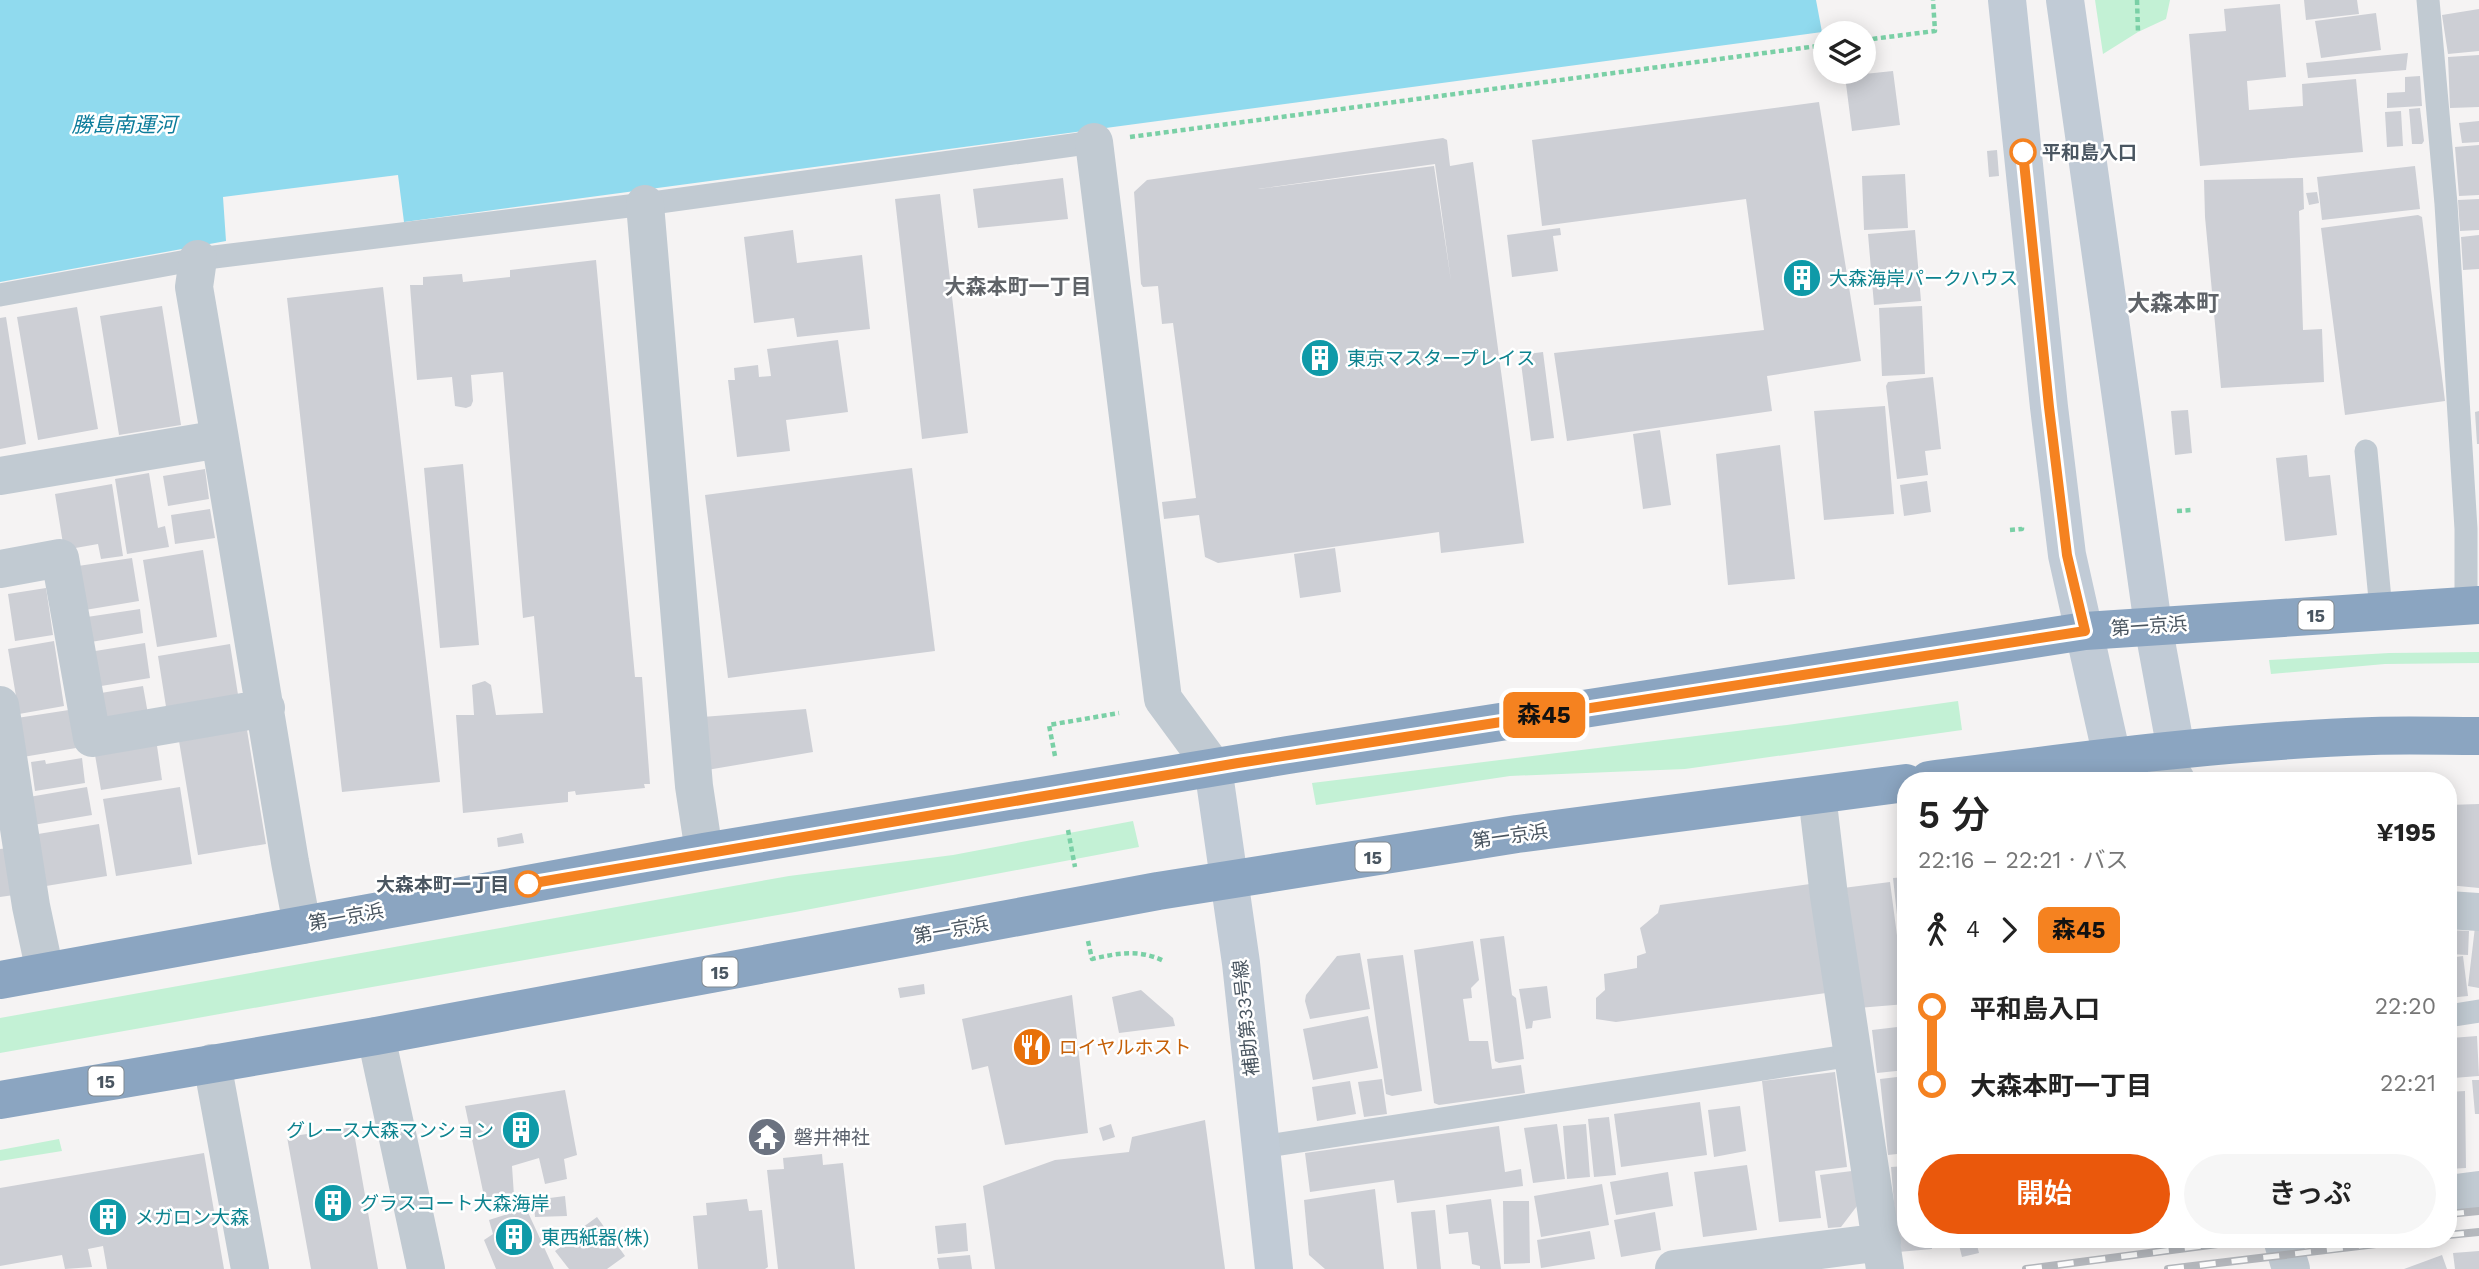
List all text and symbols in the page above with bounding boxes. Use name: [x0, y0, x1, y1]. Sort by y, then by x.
map controls: [1813, 21, 1876, 84]
button: layers: [1813, 21, 1876, 84]
water label: 勝島南運河: [72, 112, 180, 137]
marker: 平和島入口: [2010, 139, 2036, 165]
place label: 平和島入口: [2042, 141, 2137, 164]
building icon: 大森海岸パークハウス: [1781, 257, 1823, 299]
place label: 大森海岸パークハウス: [1829, 267, 2018, 290]
district label: 大森本町一丁目: [945, 274, 1092, 299]
district label: 大森本町: [2127, 290, 2219, 317]
building icon: 東京マスタープレイス: [1299, 337, 1341, 379]
place label: 東京マスタープレイス: [1347, 347, 1535, 370]
road number: 15: [2298, 600, 2334, 630]
street label: 第一京浜: [2110, 612, 2188, 640]
line badge: 森45: [1504, 692, 1584, 738]
text: 森45: [1517, 701, 1571, 729]
text: 5 分: [1918, 793, 1990, 837]
text: ¥195: [2376, 817, 2436, 847]
street label: 第一京浜: [1471, 819, 1549, 853]
road number: 15: [1356, 842, 1390, 872]
text: 22:16 – 22:21 · バス: [1918, 847, 2128, 874]
marker: 大森本町一丁目: [515, 871, 541, 897]
place label: 大森本町一丁目: [376, 873, 509, 896]
street label: 第一京浜: [307, 899, 385, 935]
icon: walk: [1918, 911, 1956, 949]
icon: forward: [1990, 911, 2028, 949]
street label: 第一京浜: [912, 912, 990, 948]
text: 4: [1966, 916, 1980, 943]
text: 森45: [2052, 916, 2106, 944]
road number: 15: [702, 958, 738, 987]
street label: 補助第33号線: [1228, 959, 1264, 1077]
text: 22:20: [2375, 993, 2436, 1020]
text: 平和島入口: [1970, 994, 2100, 1024]
restaurant icon: ロイヤルホスト: [1011, 1026, 1053, 1068]
place label: ロイヤルホスト: [1059, 1036, 1191, 1059]
road number: 15: [88, 1066, 124, 1096]
text: 22:21: [2380, 1070, 2436, 1097]
text: 大森本町一丁目: [1970, 1071, 2152, 1101]
building icon: グレース大森マンション: [500, 1109, 542, 1151]
temple icon: 磐井神社: [746, 1116, 788, 1158]
place label: グレース大森マンション: [286, 1119, 494, 1142]
place label: 磐井神社: [794, 1126, 870, 1149]
button: 開始: [1918, 1154, 2170, 1234]
button: きっぷ: [2184, 1154, 2436, 1234]
building icon: グラスコート大森海岸: [312, 1182, 354, 1224]
place label: グラスコート大森海岸: [360, 1192, 550, 1215]
building icon: メガロン大森: [87, 1196, 129, 1238]
place label: メガロン大森: [135, 1206, 249, 1229]
building icon: 東西紙器(株): [493, 1216, 535, 1258]
place label: 東西紙器(株): [541, 1226, 649, 1249]

